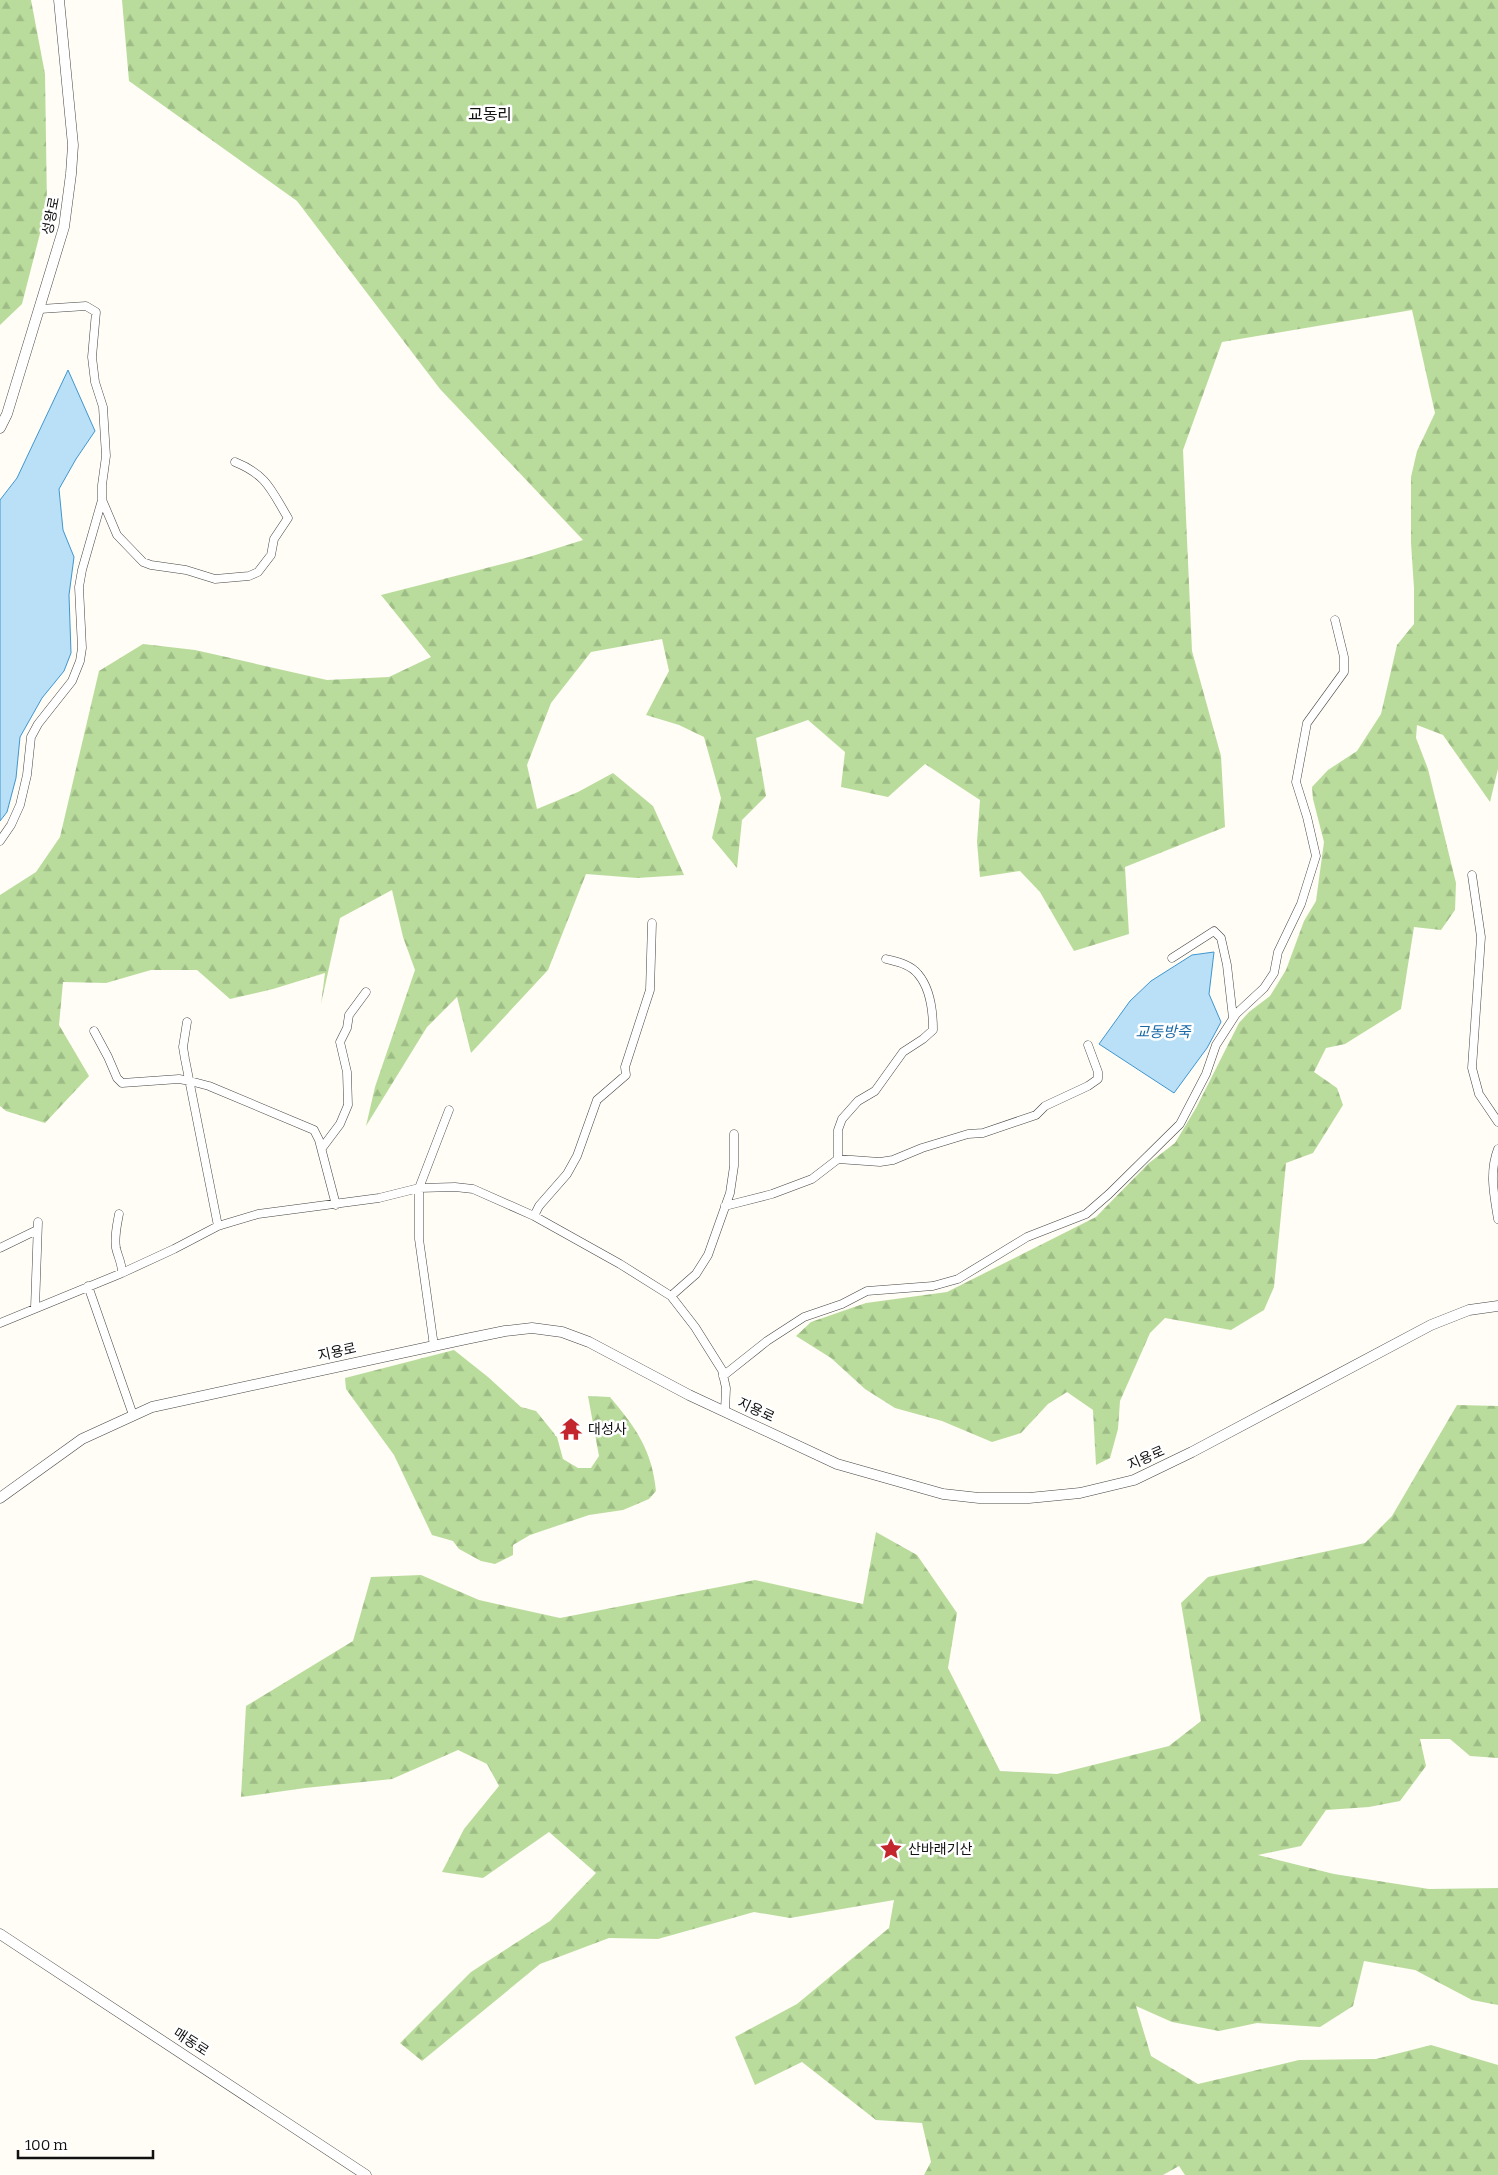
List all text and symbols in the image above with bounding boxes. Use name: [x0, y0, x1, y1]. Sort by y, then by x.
district label: 교동리: [468, 105, 512, 124]
street label: 성왕로: [39, 195, 63, 237]
water label: 교동방죽: [1135, 1023, 1192, 1041]
street label: 지용로: [316, 1340, 358, 1364]
street label: 지용로: [735, 1394, 777, 1426]
temple icon: 대성사: [558, 1416, 584, 1442]
place label: 대성사: [588, 1421, 627, 1438]
street label: 지용로: [1125, 1442, 1167, 1474]
place icon: 산바래기산: [878, 1836, 904, 1862]
place label: 산바래기산: [908, 1841, 973, 1858]
street label: 매동로: [170, 2024, 212, 2060]
scale bar: [18, 2128, 152, 2160]
text: 100 m: [25, 2136, 68, 2154]

